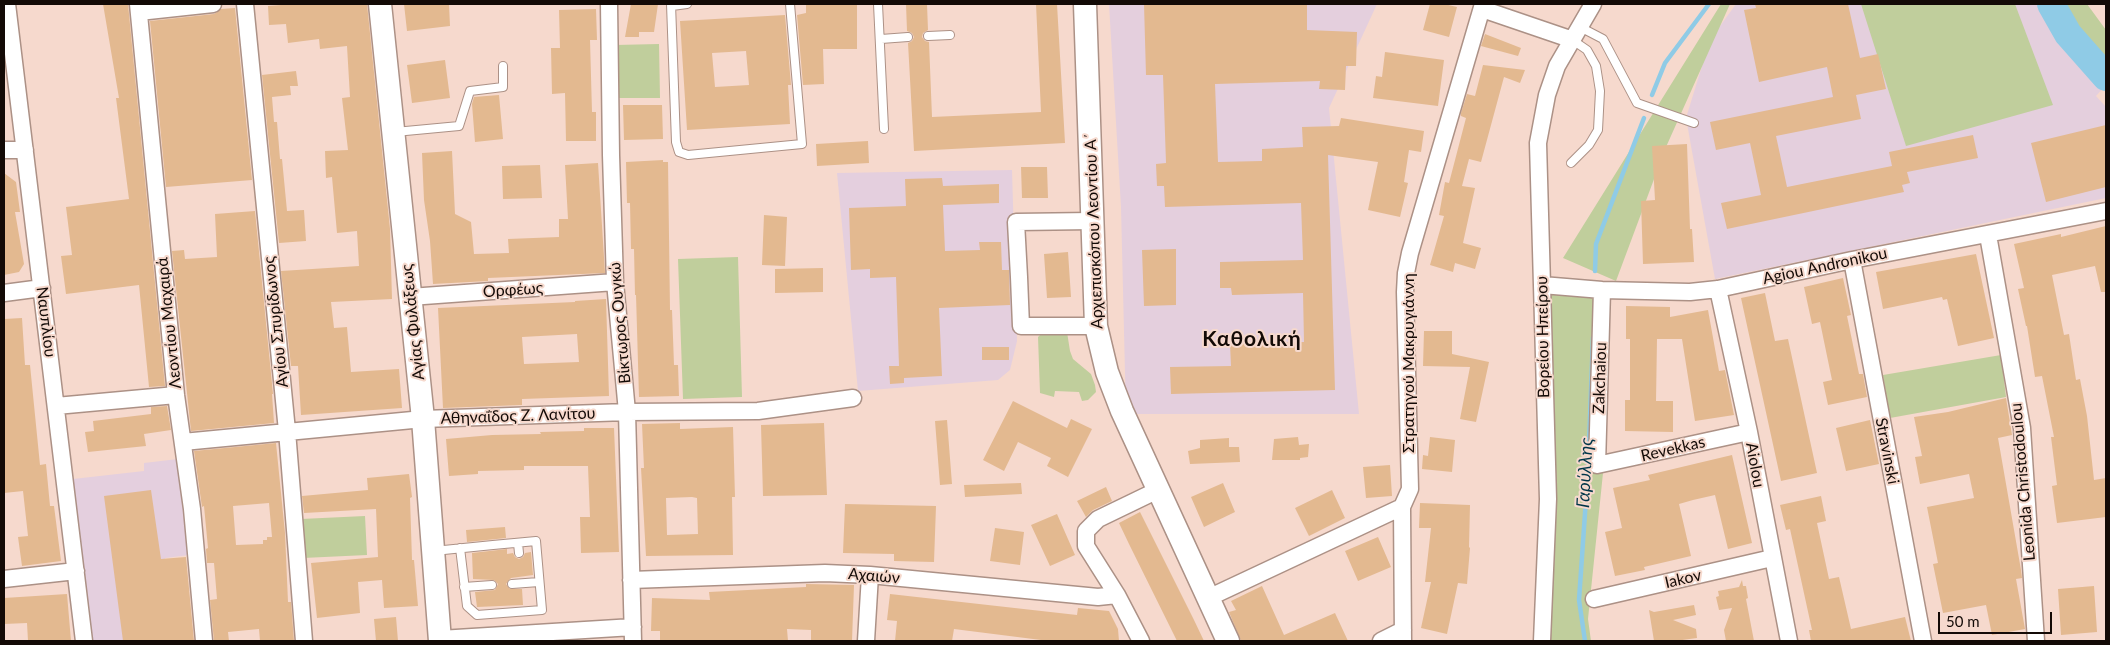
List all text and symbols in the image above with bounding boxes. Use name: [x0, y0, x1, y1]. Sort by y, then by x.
street label: Αρχιεπισκόπου Λεοντίου Α΄: [1081, 133, 1107, 329]
street label: Agiou Andronikou: [1761, 243, 1889, 289]
street label: Αγίου Σπυρίδωνος: [260, 255, 292, 389]
street label: Λεοντίου Μαχαιρά: [153, 256, 185, 390]
street label: Βίκτωρος Ουγκώ: [605, 261, 635, 385]
street label: Αγίας Φυλάξεως: [397, 263, 429, 381]
street label: Στρατηγού Μακρυγιάννη: [1399, 273, 1419, 453]
street label: Βορείου Ηπείρου: [1532, 276, 1554, 398]
street label: Ορφέως: [482, 278, 544, 302]
street label: Ναυπλίου: [32, 286, 60, 358]
district label: Καθολική: [1201, 326, 1303, 352]
street label: Zakchaiou: [1589, 342, 1611, 414]
street label: Leonida Christodoulou: [2007, 402, 2039, 562]
street label: Αθηναΐδος Ζ. Λανίτου: [440, 404, 596, 428]
street label: Stravinski: [1871, 416, 1903, 486]
street label: Revekkas: [1639, 432, 1707, 466]
water label: Γαρύλλης: [1572, 437, 1598, 509]
street label: Aiolou: [1742, 441, 1768, 489]
street label: Αχαιών: [847, 564, 901, 588]
street label: Iakov: [1663, 565, 1703, 593]
scale bar: [1940, 602, 2054, 634]
text: 50 m: [1946, 612, 1980, 630]

